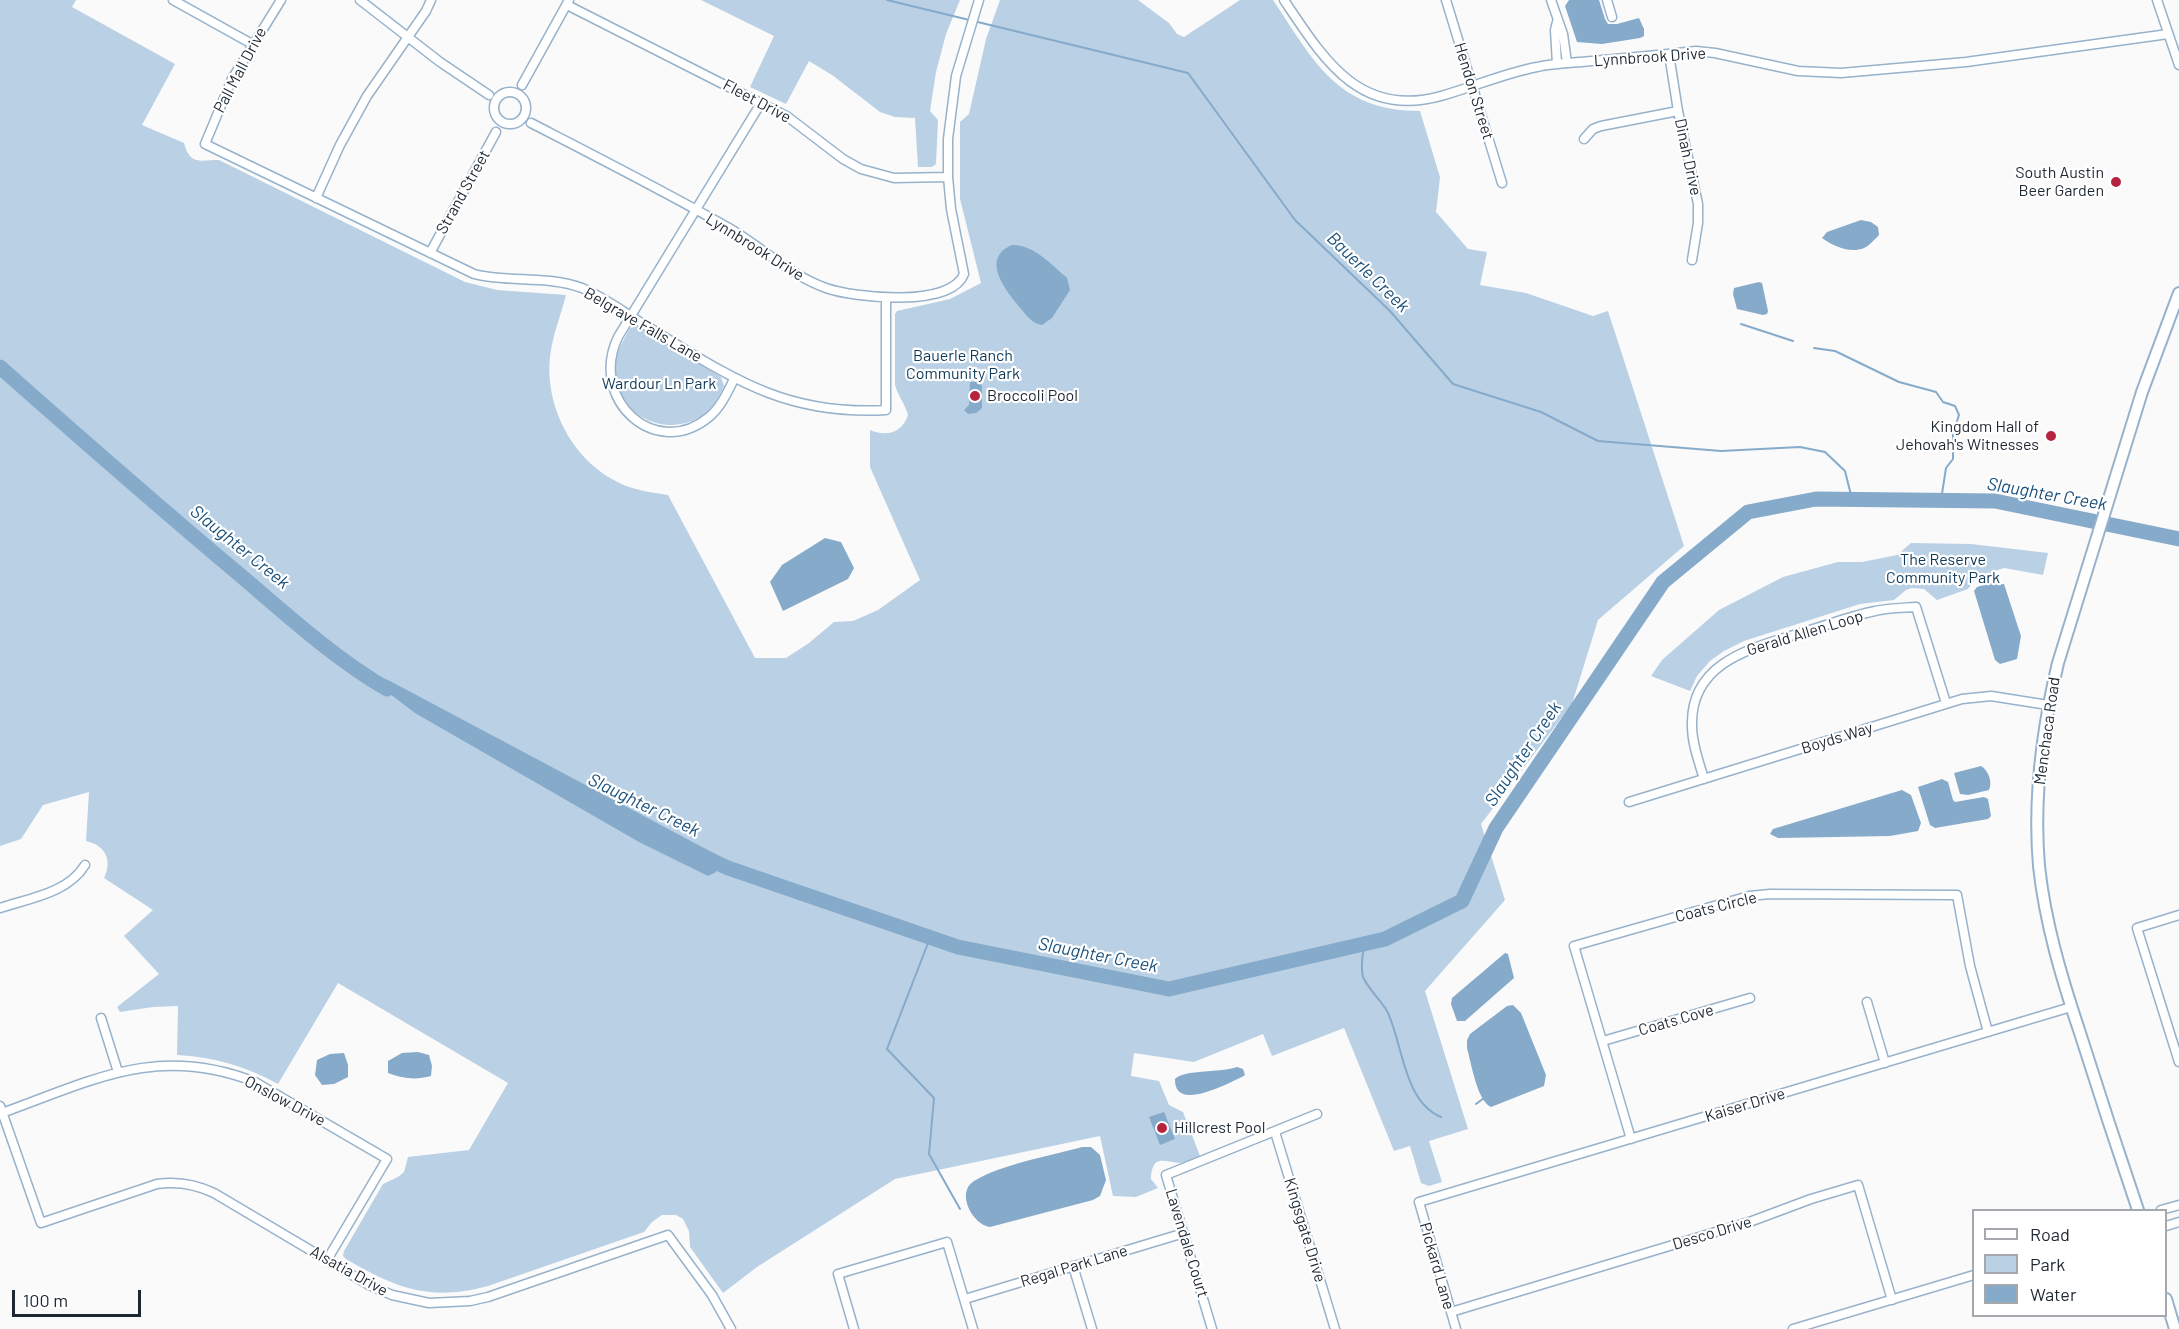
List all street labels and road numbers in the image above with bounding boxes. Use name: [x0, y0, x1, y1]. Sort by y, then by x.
street label: Pall Mall Drive: [209, 24, 271, 116]
street label: Hendon Street: [1450, 40, 1498, 142]
street label: Lynnbrook Drive: [1593, 44, 1707, 70]
street label: Fleet Drive: [720, 75, 794, 127]
street label: Dinah Drive: [1670, 117, 1706, 197]
street label: Strand Street: [432, 147, 494, 237]
street label: Lynnbrook Drive: [702, 209, 808, 285]
street label: Belgrave Falls Lane: [581, 283, 705, 367]
street label: Gerald Allen Loop: [1744, 606, 1866, 660]
street label: Menchaca Road: [2030, 676, 2064, 786]
street label: Boyds Way: [1799, 718, 1875, 758]
street label: Coats Circle: [1673, 888, 1759, 926]
street label: Coats Cove: [1636, 1000, 1716, 1040]
street label: Onslow Drive: [241, 1072, 329, 1130]
street label: Kaiser Drive: [1703, 1084, 1787, 1126]
street label: Kingsgate Drive: [1280, 1175, 1330, 1285]
street label: Lavendale Court: [1161, 1186, 1213, 1300]
street label: Desco Drive: [1670, 1212, 1754, 1254]
street label: Pickard Lane: [1415, 1220, 1459, 1312]
street label: Regal Park Lane: [1018, 1241, 1130, 1291]
street label: Alsatia Drive: [307, 1242, 391, 1300]

